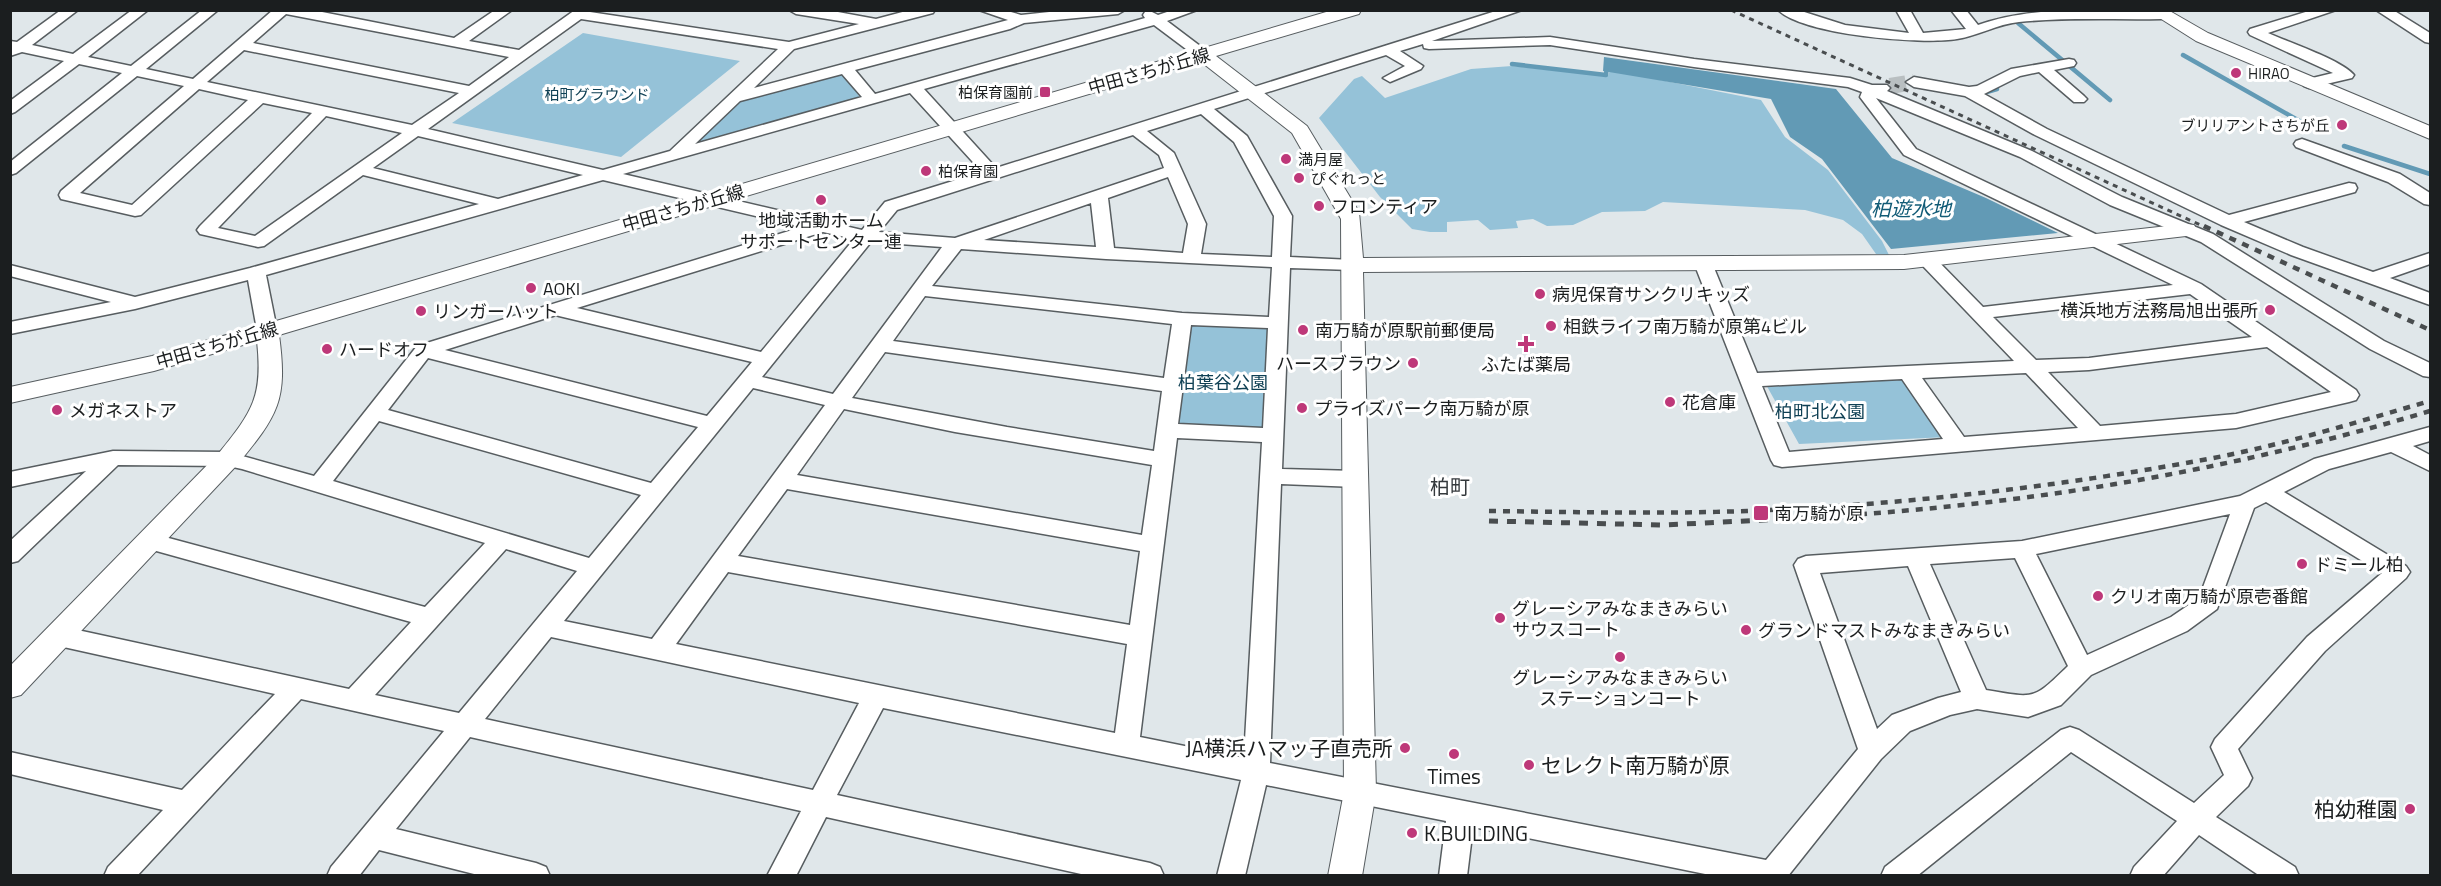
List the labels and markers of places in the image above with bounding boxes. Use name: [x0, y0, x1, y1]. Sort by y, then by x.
place label: HIRAO: [2248, 62, 2290, 85]
marker: HIRAO: [2229, 66, 2243, 80]
place label: 柏保育園前: [958, 81, 1033, 104]
marker: 柏保育園前: [1038, 85, 1052, 99]
place label: ブリリアントさちが丘: [2181, 114, 2330, 137]
marker: ブリリアントさちが丘: [2335, 118, 2349, 132]
place label: 満月屋: [1298, 148, 1343, 171]
marker: 満月屋: [1279, 152, 1293, 166]
place label: 柏保育園: [938, 160, 998, 183]
marker: 柏保育園: [919, 164, 933, 178]
place label: ぴぐれっと: [1311, 167, 1386, 190]
marker: ぴぐれっと: [1292, 171, 1306, 185]
marker: 地域活動ホーム サポートセンター連: [814, 193, 828, 207]
place label: フロンティア: [1331, 193, 1438, 220]
marker: フロンティア: [1312, 199, 1326, 213]
place label: 地域活動ホーム サポートセンター連: [740, 207, 902, 255]
place label: AOKI: [543, 275, 580, 302]
marker: AOKI: [524, 281, 538, 295]
place label: 病児保育サンクリキッズ: [1552, 281, 1750, 308]
marker: 病児保育サンクリキッズ: [1533, 287, 1547, 301]
place label: 横浜地方法務局旭出張所: [2060, 297, 2258, 324]
place label: リンガーハット: [433, 298, 559, 325]
marker: 横浜地方法務局旭出張所: [2263, 303, 2277, 317]
marker: リンガーハット: [414, 304, 428, 318]
place label: 相鉄ライフ南万騎が原第4ビル: [1563, 313, 1807, 340]
place label: 南万騎が原駅前郵便局: [1315, 317, 1495, 344]
marker: 相鉄ライフ南万騎が原第4ビル: [1544, 319, 1558, 333]
marker: 南万騎が原駅前郵便局: [1296, 323, 1310, 337]
place label: ハードオフ: [339, 336, 429, 363]
marker: ふたば薬局: [1519, 337, 1533, 351]
marker: ハードオフ: [320, 342, 334, 356]
place label: ハースブラウン: [1276, 350, 1401, 377]
place label: ふたば薬局: [1481, 351, 1571, 378]
marker: ハースブラウン: [1406, 356, 1420, 370]
place label: 花倉庫: [1682, 389, 1736, 416]
place label: プライズパーク南万騎が原: [1314, 395, 1529, 422]
marker: 花倉庫: [1663, 395, 1677, 409]
place label: メガネストア: [69, 397, 177, 424]
marker: プライズパーク南万騎が原: [1295, 401, 1309, 415]
marker: メガネストア: [50, 403, 64, 417]
place label: 南万騎が原: [1774, 500, 1864, 527]
marker: 南万騎が原: [1752, 504, 1770, 522]
place label: ドミール柏: [2314, 551, 2404, 578]
marker: ドミール柏: [2295, 557, 2309, 571]
place label: クリオ南万騎が原壱番館: [2110, 583, 2308, 610]
marker: クリオ南万騎が原壱番館: [2091, 589, 2105, 603]
place label: グレーシアみなまきみらい サウスコート: [1512, 595, 1728, 643]
marker: グレーシアみなまきみらい サウスコート: [1493, 611, 1507, 625]
place label: グランドマストみなまきみらい: [1758, 617, 2010, 644]
marker: グランドマストみなまきみらい: [1739, 623, 1753, 637]
marker: グレーシアみなまきみらい ステーションコート: [1613, 650, 1627, 664]
place label: グレーシアみなまきみらい ステーションコート: [1512, 664, 1728, 712]
place label: JA横浜ハマッ子直売所: [1185, 732, 1393, 764]
marker: JA横浜ハマッ子直売所: [1398, 741, 1412, 755]
marker: Times: [1447, 747, 1461, 761]
place label: セレクト南万騎が原: [1541, 749, 1730, 781]
marker: セレクト南万騎が原: [1522, 758, 1536, 772]
place label: Times: [1427, 760, 1481, 792]
place label: 柏幼稚園: [2314, 793, 2398, 825]
marker: 柏幼稚園: [2403, 802, 2417, 816]
place label: K.BUILDING: [1424, 817, 1528, 849]
marker: K.BUILDING: [1405, 826, 1419, 840]

